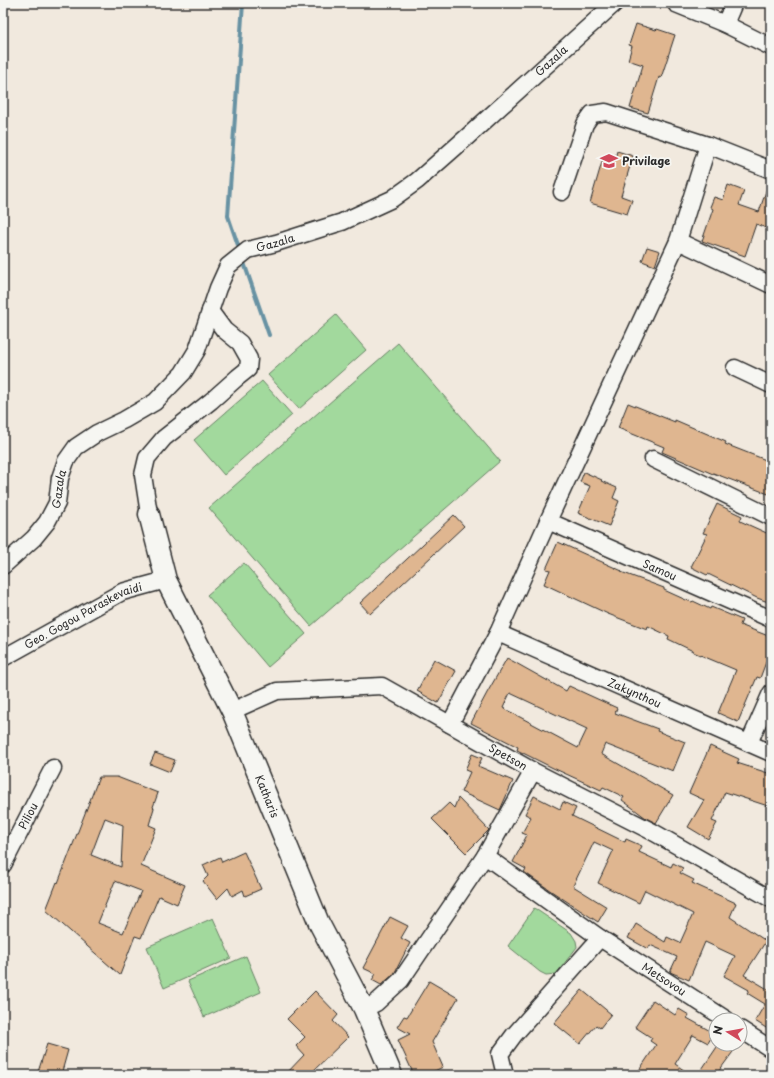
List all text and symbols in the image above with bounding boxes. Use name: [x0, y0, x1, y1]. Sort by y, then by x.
street label: Gazala: [531, 41, 571, 80]
school or university icon: Privilage: [599, 151, 619, 171]
place label: Privilage: [622, 152, 670, 169]
street label: Gazala: [254, 229, 297, 256]
street label: Gazala: [46, 467, 70, 512]
street label: Samou: [640, 555, 680, 585]
street label: Geo. Gogou Paraskevaidi: [21, 578, 144, 653]
street label: Zakynthou: [605, 673, 664, 712]
street label: Spetson: [486, 739, 531, 774]
street label: Katharis: [251, 772, 284, 820]
street label: Piliou: [14, 799, 42, 832]
street label: Metsovou: [638, 958, 690, 1000]
north arrow: [708, 1012, 748, 1052]
text: N: [709, 1024, 727, 1036]

